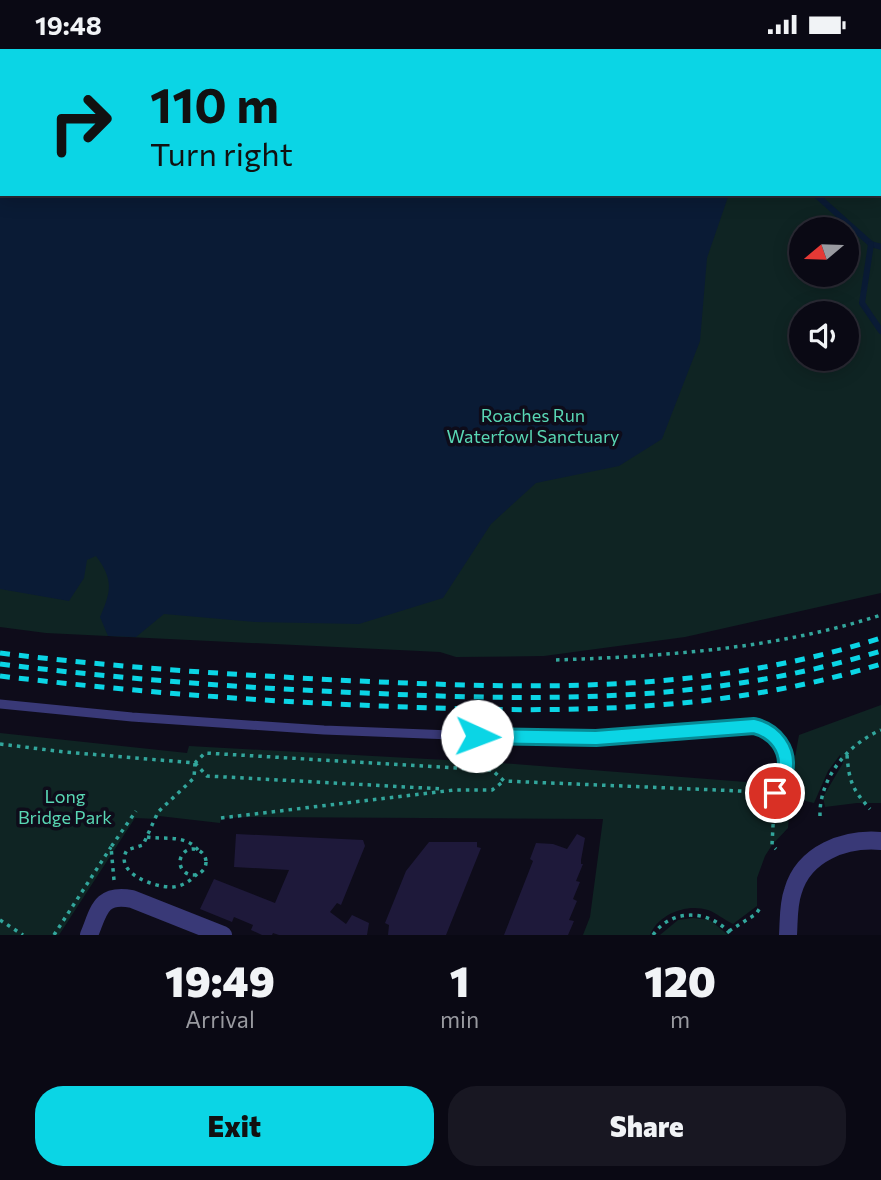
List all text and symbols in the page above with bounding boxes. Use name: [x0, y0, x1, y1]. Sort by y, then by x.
text: 19:48: [35, 9, 102, 40]
text: 110 m: [150, 73, 279, 133]
icon: right: [35, 77, 126, 168]
text: Turn right: [150, 133, 293, 173]
north arrow: [789, 217, 859, 287]
map controls: [789, 217, 859, 371]
button: sound: [789, 301, 859, 371]
park label: Roaches Run Waterfowl Sanctuary: [447, 404, 619, 447]
position arrow: [440, 699, 514, 773]
pin: [745, 763, 805, 823]
icon: arrive: [756, 774, 794, 812]
park label: Long Bridge Park: [18, 785, 112, 828]
text: 19:49: [165, 954, 275, 1006]
text: 1: [450, 954, 469, 1006]
text: 120: [644, 954, 716, 1006]
text: Arrival: [185, 1005, 255, 1033]
text: min: [440, 1005, 479, 1033]
text: m: [670, 1005, 690, 1033]
button: Exit: [35, 1086, 434, 1166]
button: Share: [448, 1086, 846, 1166]

